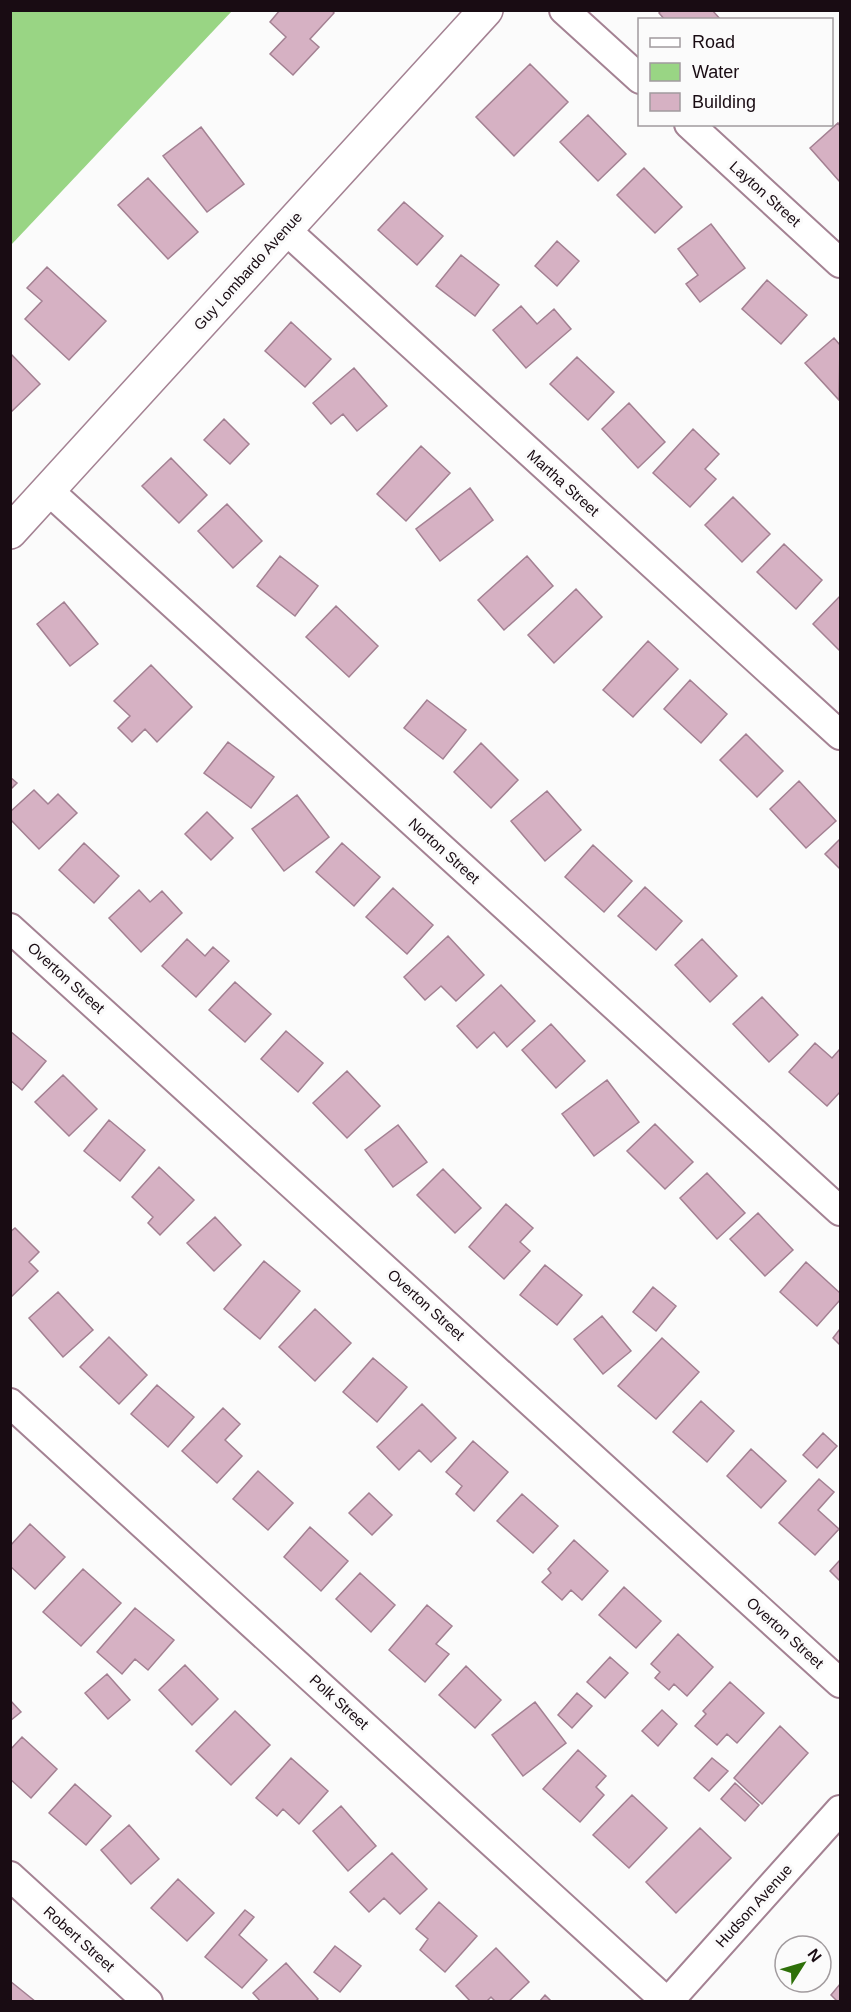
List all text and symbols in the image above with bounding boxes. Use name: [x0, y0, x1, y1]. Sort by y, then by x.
legend: [638, 18, 833, 126]
text: Road: [692, 32, 735, 52]
text: Water: [692, 62, 739, 82]
text: Building: [692, 92, 756, 112]
street label: Layton Street: [726, 157, 805, 230]
street label: Guy Lombardo Avenue: [190, 208, 305, 333]
street label: Martha Street: [524, 446, 603, 520]
street label: Norton Street: [405, 814, 484, 887]
street label: Overton Street: [24, 939, 109, 1017]
street label: Overton Street: [384, 1266, 469, 1344]
street label: Overton Street: [743, 1594, 828, 1672]
street label: Polk Street: [306, 1671, 373, 1733]
street label: Hudson Avenue: [712, 1861, 795, 1951]
street label: Robert Street: [40, 1902, 119, 1975]
north arrow: [773, 1934, 833, 1994]
text: N: [804, 1946, 825, 1965]

